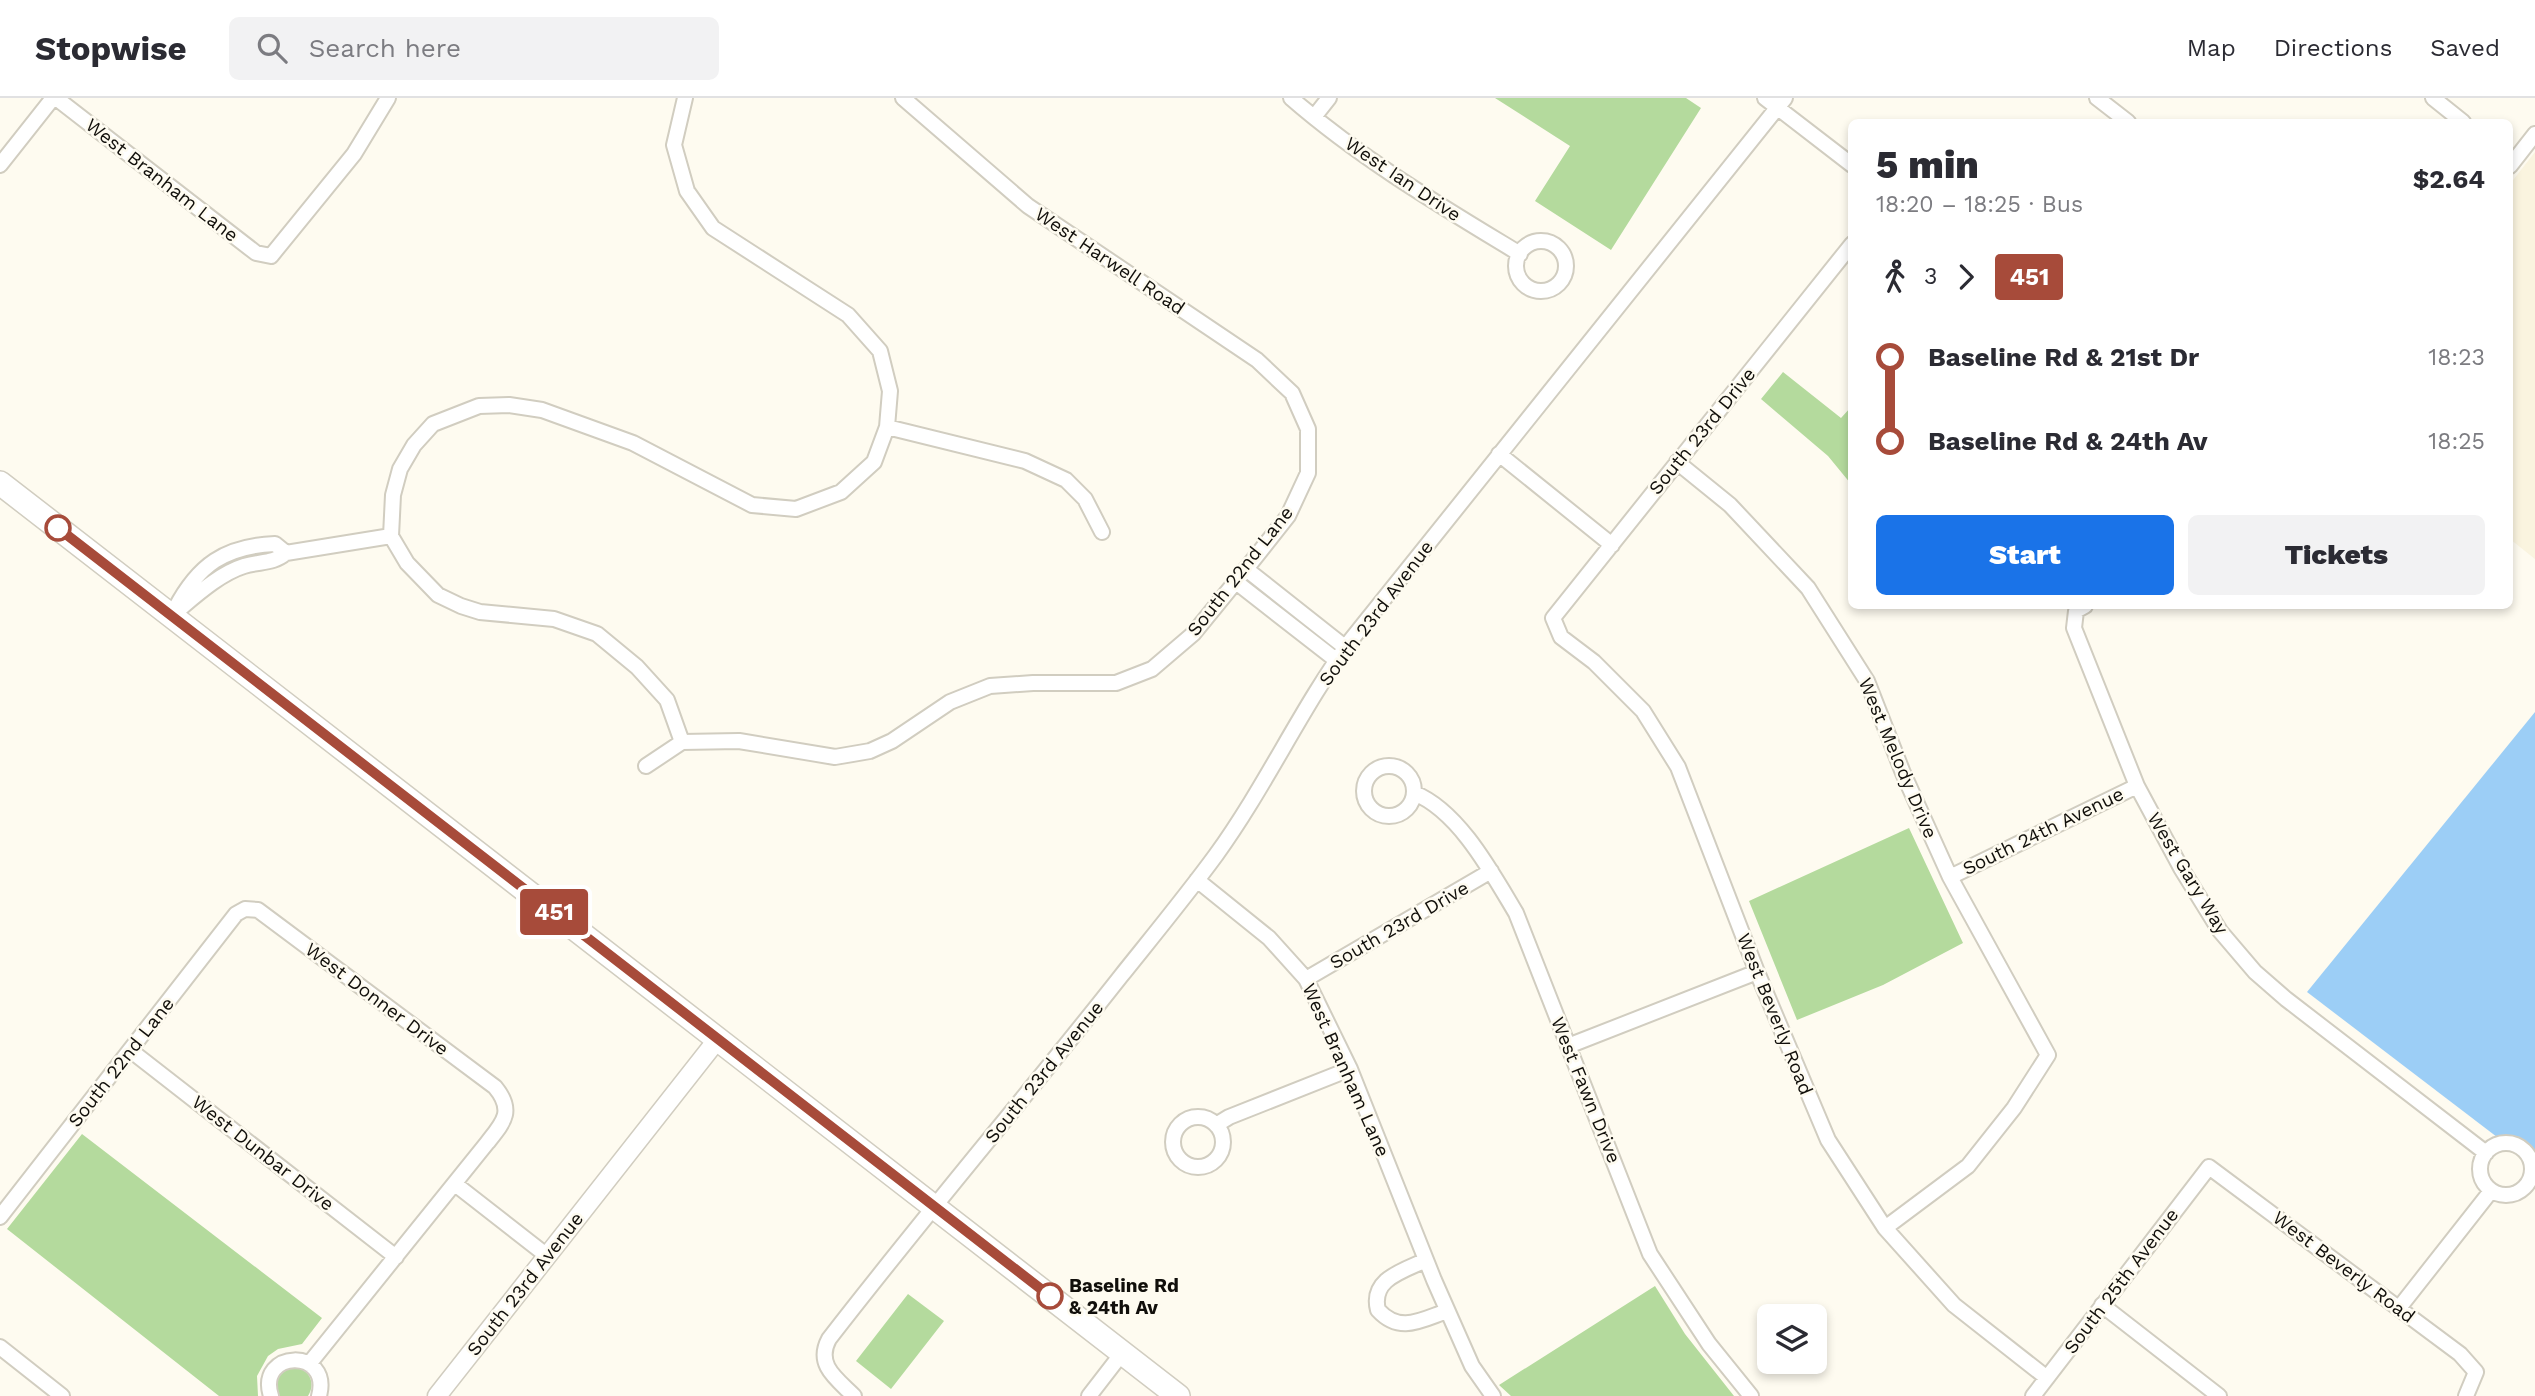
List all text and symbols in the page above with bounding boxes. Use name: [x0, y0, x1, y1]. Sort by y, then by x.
search box: [229, 17, 719, 80]
text: Stopwise: [35, 29, 187, 68]
icon: search: [253, 29, 291, 67]
text: Search here: [309, 33, 461, 63]
text: Map: [2187, 34, 2236, 62]
text: Directions: [2274, 34, 2392, 62]
text: Saved: [2430, 34, 2500, 62]
street label: West Branham Lane: [81, 113, 243, 247]
street label: West Ian Drive: [1341, 132, 1465, 226]
text: 5 min: [1876, 143, 1979, 187]
text: $2.64: [2413, 164, 2485, 194]
text: 18:20 – 18:25 · Bus: [1876, 191, 2083, 218]
street label: West Harwell Road: [1031, 202, 1189, 320]
icon: walk: [1876, 258, 1914, 296]
icon: forward: [1947, 258, 1985, 296]
text: 3: [1924, 263, 1937, 290]
text: 451: [2009, 263, 2049, 291]
text: Baseline Rd & 21st Dr: [1928, 342, 2199, 372]
text: 18:23: [2428, 344, 2485, 371]
street label: South 23rd Drive: [1644, 363, 1760, 499]
text: Baseline Rd & 24th Av: [1928, 426, 2208, 456]
text: 18:25: [2428, 428, 2485, 455]
street label: South 22nd Lane: [1182, 501, 1298, 641]
unlabelled marker: [45, 515, 71, 541]
button: Start: [1876, 515, 2174, 595]
button: Tickets: [2188, 515, 2485, 595]
street label: South 23rd Avenue: [1314, 536, 1438, 690]
street label: West Melody Drive: [1854, 674, 1942, 842]
street label: South 24th Avenue: [1959, 782, 2127, 880]
street label: West Gary Way: [2143, 808, 2234, 938]
street label: South 23rd Drive: [1325, 876, 1473, 974]
line badge: 451: [514, 889, 594, 935]
text: 451: [534, 898, 574, 926]
street label: West Beverly Road: [1732, 930, 1818, 1098]
street label: West Donner Drive: [301, 938, 453, 1060]
street label: West Branham Lane: [1297, 980, 1395, 1160]
street label: South 22nd Lane: [63, 992, 179, 1132]
street label: South 23rd Avenue: [980, 996, 1108, 1148]
street label: West Fawn Drive: [1546, 1014, 1626, 1166]
street label: West Dunbar Drive: [187, 1090, 339, 1216]
street label: South 25th Avenue: [2059, 1204, 2183, 1358]
street label: West Beverly Road: [2268, 1206, 2420, 1328]
street label: South 23rd Avenue: [462, 1208, 588, 1360]
place label: Baseline Rd & 24th Av: [1069, 1274, 1179, 1319]
marker: Baseline Rd & 24th Av: [1037, 1283, 1063, 1309]
map controls: [1757, 1304, 1827, 1374]
button: layers: [1757, 1304, 1827, 1374]

